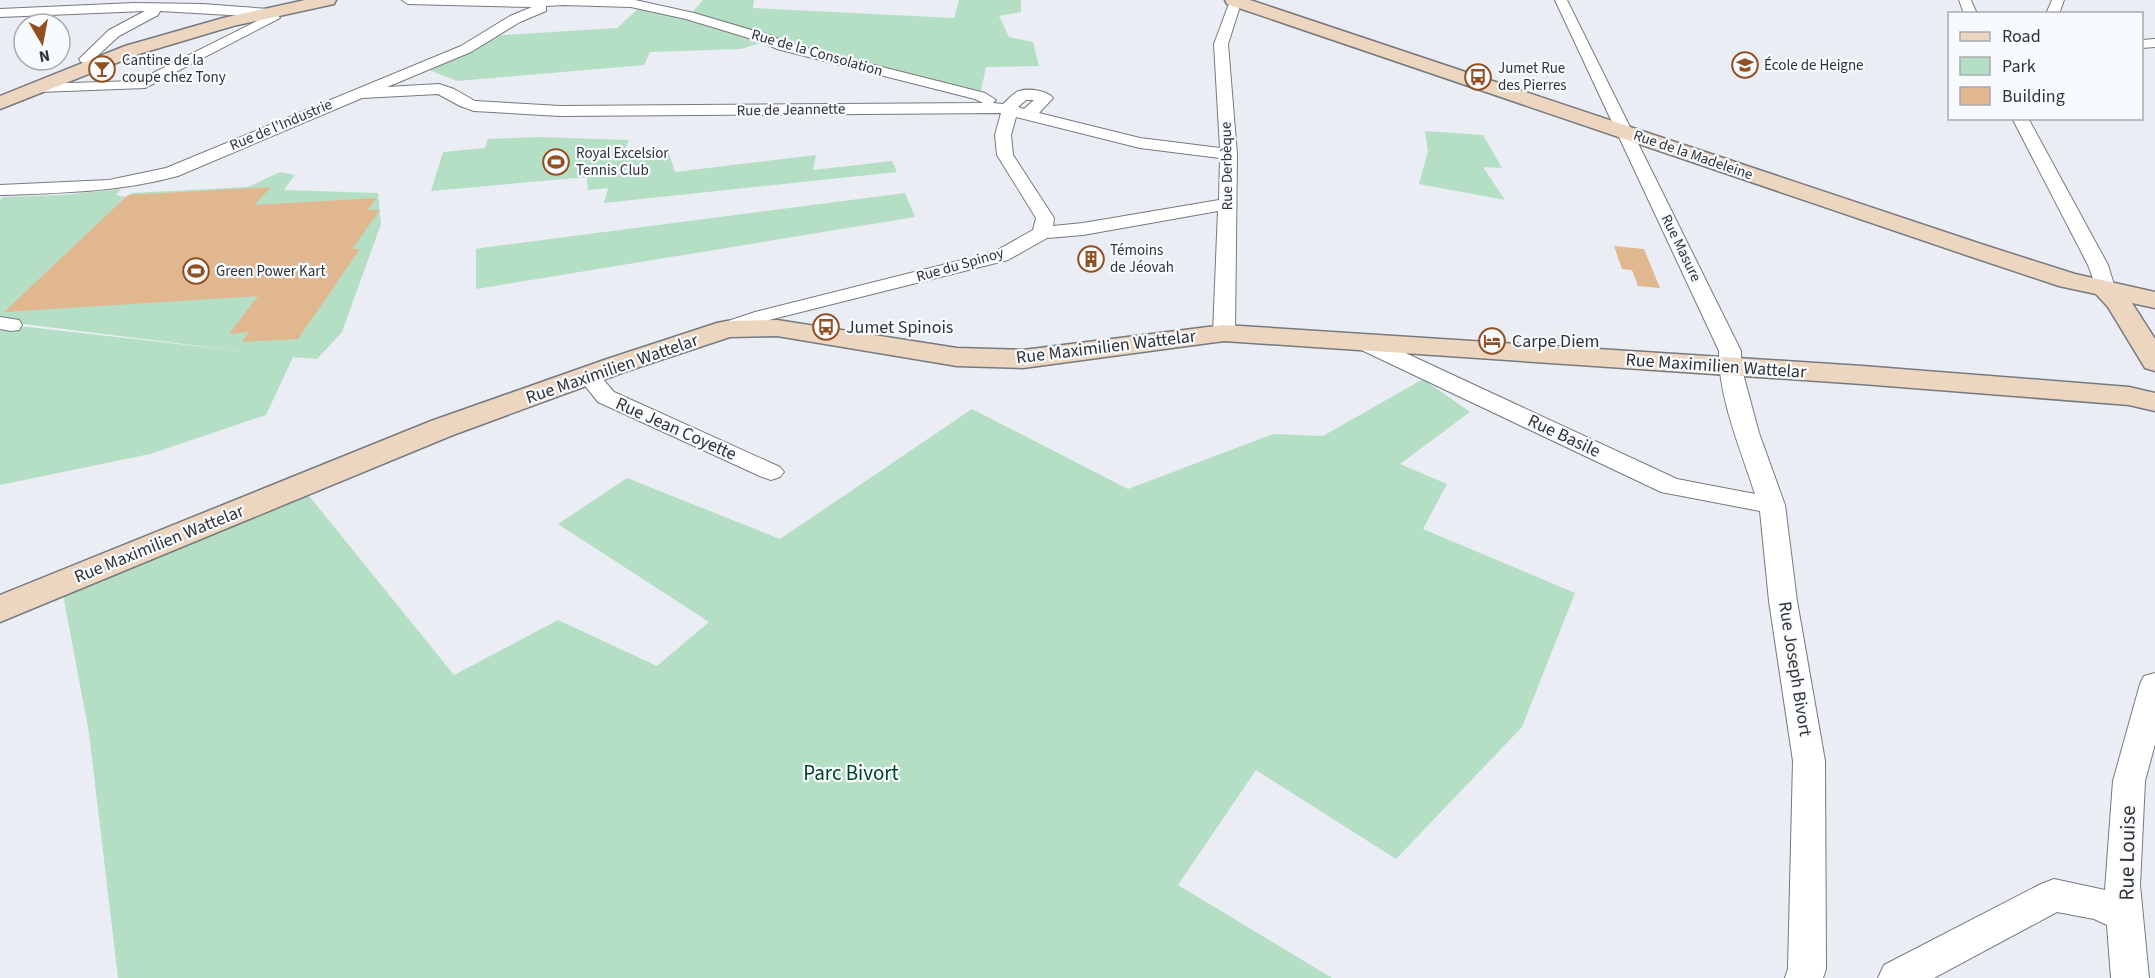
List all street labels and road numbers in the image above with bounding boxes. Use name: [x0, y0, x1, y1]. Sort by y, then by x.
street label: Rue de la Consolation: [749, 24, 885, 82]
street label: Rue de l'Industrie: [226, 94, 336, 156]
street label: Rue de Jeannette: [736, 99, 846, 121]
street label: Rue Derbèque: [1216, 121, 1238, 211]
street label: Rue de la Madeleine: [1630, 125, 1756, 185]
street label: Rue Masure: [1656, 211, 1706, 285]
street label: Rue du Spinoy: [914, 243, 1006, 287]
street label: Rue Maximilien Wattelar: [1015, 323, 1198, 370]
street label: Rue Maximilien Wattelar: [522, 327, 702, 410]
street label: Rue Maximilien Wattelar: [1625, 347, 1808, 385]
street label: Rue Jean Coyette: [612, 391, 740, 467]
street label: Rue Basile: [1523, 408, 1605, 464]
street label: Rue Maximilien Wattelar: [70, 498, 248, 589]
street label: Rue Joseph Bivort: [1772, 600, 1818, 738]
street label: Rue Louise: [2111, 805, 2143, 901]

